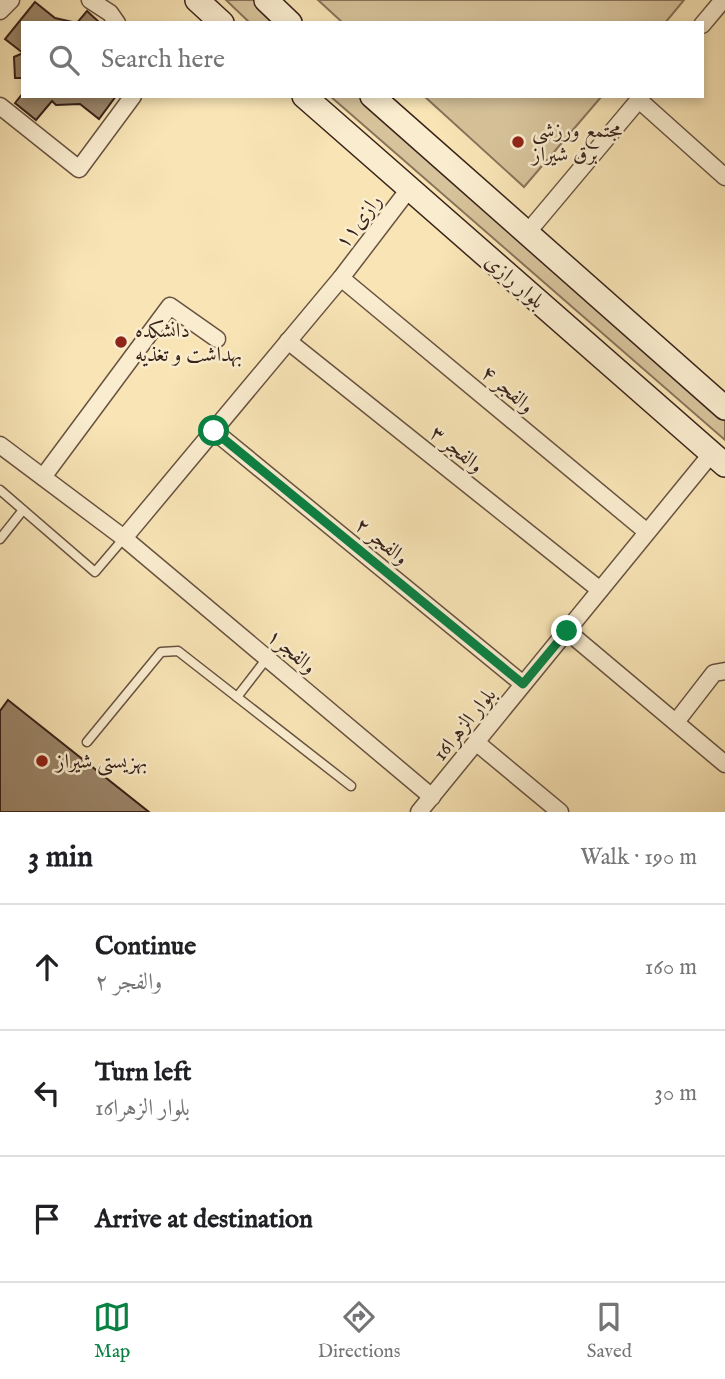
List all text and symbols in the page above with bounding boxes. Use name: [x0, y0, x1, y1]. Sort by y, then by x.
search box: [21, 21, 704, 98]
icon: search: [45, 41, 83, 79]
text: Search here: [101, 43, 225, 76]
place label: مجتمع ورزشی برق شیراز: [530, 118, 622, 169]
marker: مجتمع ورزشی برق شیراز: [510, 134, 526, 150]
street label: رازی۱۱: [330, 189, 389, 255]
street label: بلوار رازی: [478, 249, 550, 316]
place label: دانشکده بهداشت و تغذیه: [135, 318, 242, 369]
marker: دانشکده بهداشت و تغذیه: [113, 334, 129, 350]
street label: والفجر ۴: [475, 360, 539, 420]
route start: [198, 415, 229, 446]
street label: والفجر ۳: [424, 420, 488, 480]
street label: والفجر ۲: [349, 512, 413, 572]
route end: [551, 615, 582, 646]
street label: والفجر۱: [261, 624, 322, 681]
street label: 16بلوار الزهرا: [427, 683, 503, 767]
place label: بهزیستی شیراز: [54, 749, 147, 776]
marker: بهزیستی شیراز: [34, 753, 50, 769]
text: 3 min: [28, 839, 93, 877]
text: Walk · 190 m: [580, 843, 697, 872]
text: Continue: [95, 930, 196, 963]
icon: ahead: [28, 948, 66, 986]
text: 160 m: [645, 953, 697, 982]
text: والفجر ۲: [95, 968, 162, 997]
text: Turn left: [95, 1056, 192, 1089]
icon: left: [28, 1074, 66, 1112]
text: 30 m: [654, 1079, 697, 1108]
text: 16بلوار الزهرا: [95, 1094, 190, 1123]
icon: arrive: [28, 1200, 66, 1238]
text: Arrive at destination: [95, 1203, 313, 1236]
tab: Map: [93, 1298, 131, 1364]
tab: Directions: [318, 1298, 400, 1364]
tab: Saved: [587, 1298, 632, 1364]

